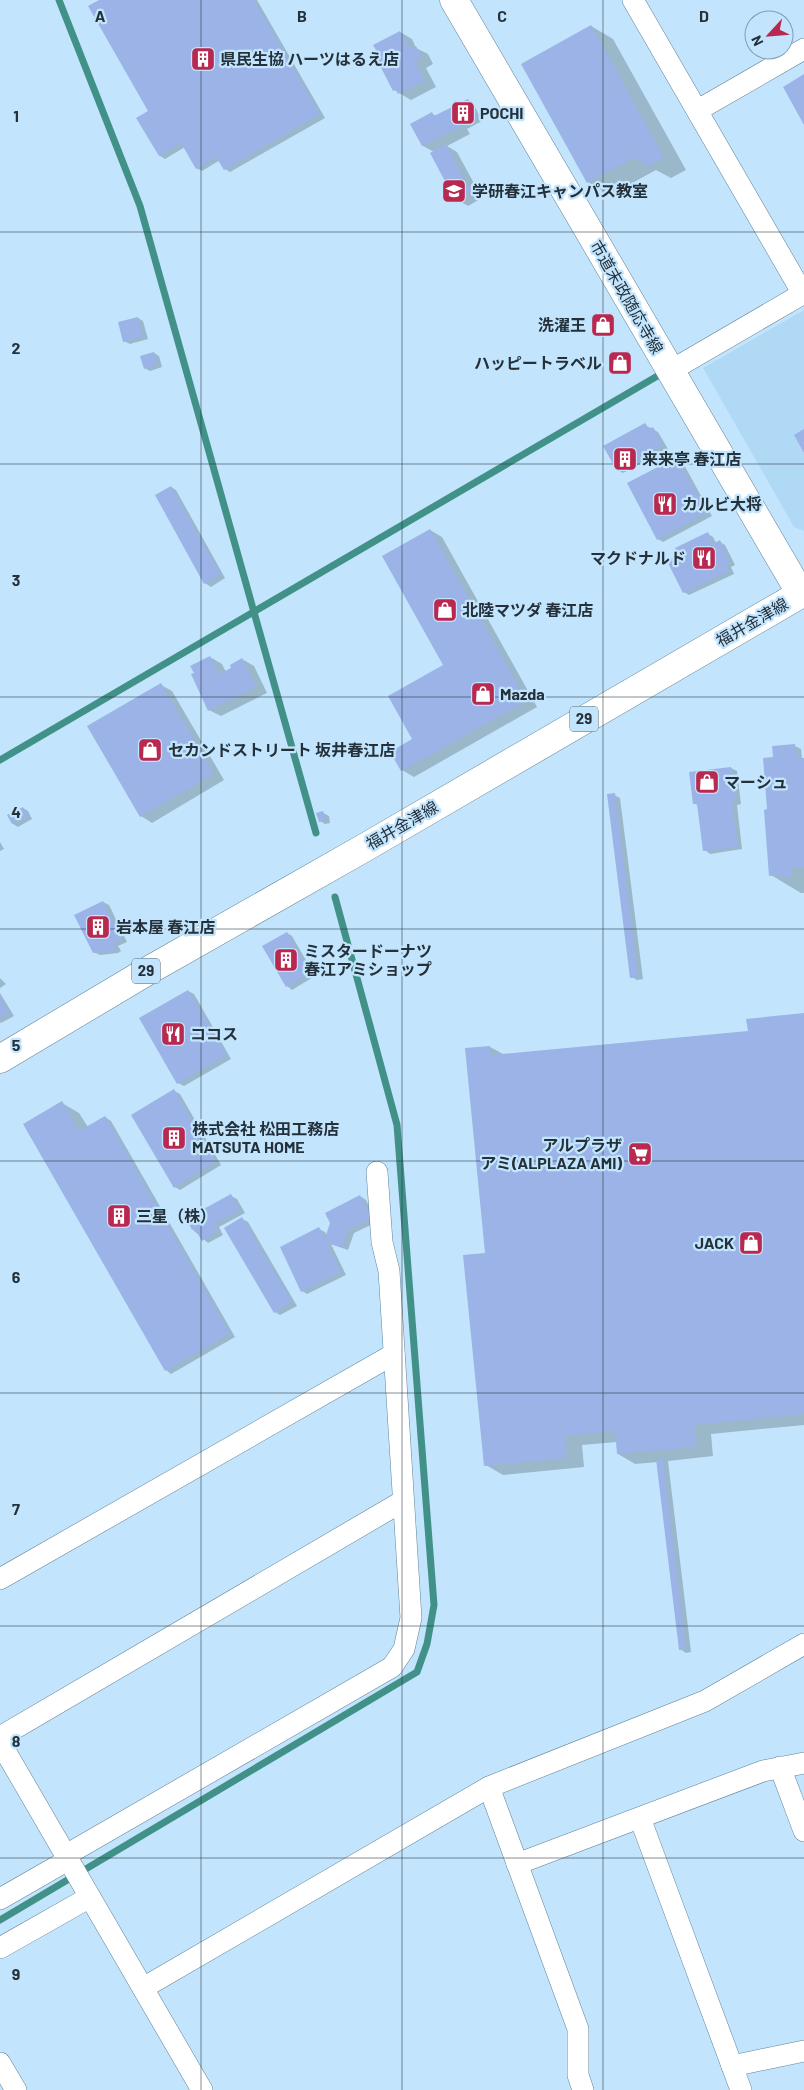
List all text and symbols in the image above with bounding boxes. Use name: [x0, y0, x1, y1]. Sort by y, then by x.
text: A: [95, 6, 106, 25]
text: B: [297, 6, 307, 25]
text: C: [497, 6, 507, 25]
text: D: [699, 6, 709, 25]
north arrow: [744, 10, 794, 60]
text: N: [747, 33, 767, 49]
building icon: 県民生協 ハーツはるえ店: [190, 46, 216, 72]
place label: 県民生協 ハーツはるえ店: [220, 49, 399, 68]
building icon: POCHI: [450, 100, 476, 126]
place label: POCHI: [480, 103, 523, 122]
text: 1: [13, 106, 19, 125]
school or university icon: 学研春江キャンパス教室: [441, 178, 467, 204]
place label: 学研春江キャンパス教室: [472, 181, 648, 200]
street label: 市道末政随応寺線: [587, 237, 668, 357]
shop icon: 洗濯王: [590, 312, 616, 338]
place label: 洗濯王: [538, 315, 586, 334]
text: 2: [12, 338, 21, 357]
shop icon: ハッピートラベル: [607, 350, 633, 376]
place label: ハッピートラベル: [474, 353, 602, 372]
building icon: 来来亭 春江店: [612, 446, 638, 472]
place label: 来来亭 春江店: [642, 449, 741, 468]
restaurant icon: カルビ大将: [652, 491, 678, 517]
place label: カルビ大将: [682, 494, 762, 513]
restaurant icon: マクドナルド: [691, 545, 717, 571]
place label: マクドナルド: [590, 548, 686, 567]
text: 3: [12, 570, 20, 589]
street label: 福井金津線: [712, 593, 791, 650]
shop icon: 北陸マツダ 春江店: [432, 597, 458, 623]
place label: 北陸マツダ 春江店: [462, 600, 593, 619]
shop icon: Mazda: [470, 681, 496, 707]
place label: Mazda: [500, 684, 545, 703]
road number: 29: [570, 706, 598, 732]
shop icon: セカンドストリート 坂井春江店: [137, 737, 163, 763]
place label: セカンドストリート 坂井春江店: [168, 740, 395, 759]
shop icon: マーシュ: [694, 769, 720, 795]
place label: マーシュ: [724, 772, 788, 791]
street label: 福井金津線: [362, 796, 441, 853]
text: 4: [11, 802, 21, 821]
building icon: 岩本屋 春江店: [85, 914, 111, 940]
place label: 岩本屋 春江店: [116, 917, 215, 936]
place label: ミスタードーナツ 春江アミショップ: [304, 941, 432, 978]
building icon: ミスタードーナツ 春江アミショップ: [273, 947, 299, 973]
road number: 29: [132, 958, 160, 984]
restaurant icon: ココス: [160, 1021, 186, 1047]
place label: ココス: [190, 1024, 238, 1043]
text: 5: [12, 1035, 21, 1054]
place label: 株式会社 松田工務店 MATSUTA HOME: [192, 1119, 339, 1156]
building icon: 株式会社 松田工務店 MATSUTA HOME: [161, 1125, 187, 1151]
place label: アルプラザ アミ(ALPLAZA AMI): [480, 1135, 622, 1172]
supermarket icon: アルプラザ アミ(ALPLAZA AMI): [627, 1141, 653, 1167]
building icon: 三星（株）: [106, 1203, 132, 1229]
place label: 三星（株）: [136, 1206, 216, 1225]
shop icon: JACK: [738, 1230, 764, 1256]
place label: JACK: [695, 1233, 734, 1252]
text: 6: [12, 1267, 21, 1286]
text: 7: [12, 1499, 20, 1518]
text: 8: [12, 1731, 21, 1750]
text: 9: [12, 1964, 20, 1983]

